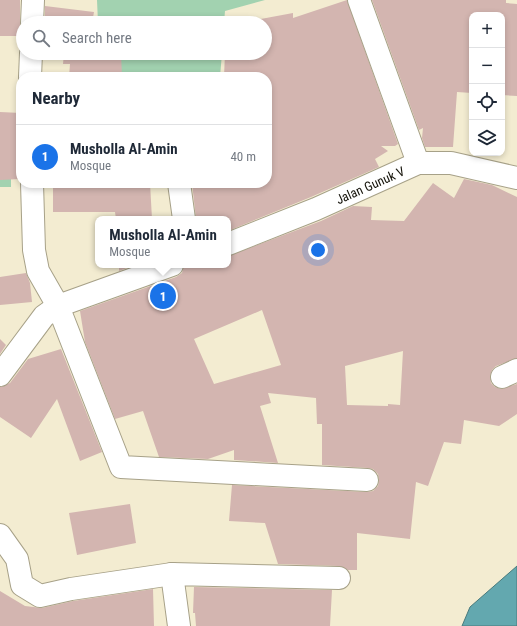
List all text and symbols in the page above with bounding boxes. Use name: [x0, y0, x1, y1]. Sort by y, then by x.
map controls: [469, 12, 505, 156]
button: +: [469, 12, 505, 48]
search box: [16, 16, 272, 60]
icon: search: [30, 27, 52, 49]
text: Search here: [62, 29, 132, 47]
button: −: [469, 48, 505, 84]
button: locate: [469, 84, 505, 120]
text: Nearby: [32, 88, 80, 108]
button: layers: [469, 120, 505, 156]
text: Musholla Al-Amin: [70, 140, 178, 158]
text: 1: [42, 149, 48, 164]
text: 40 m: [230, 149, 256, 164]
text: Mosque: [70, 158, 111, 173]
street label: Jalan Gunuk V: [333, 163, 408, 207]
popup: [95, 216, 231, 268]
text: Musholla Al-Amin: [109, 226, 217, 244]
your location: [308, 240, 328, 260]
text: Mosque: [109, 244, 150, 259]
pin: 1: [150, 281, 176, 311]

